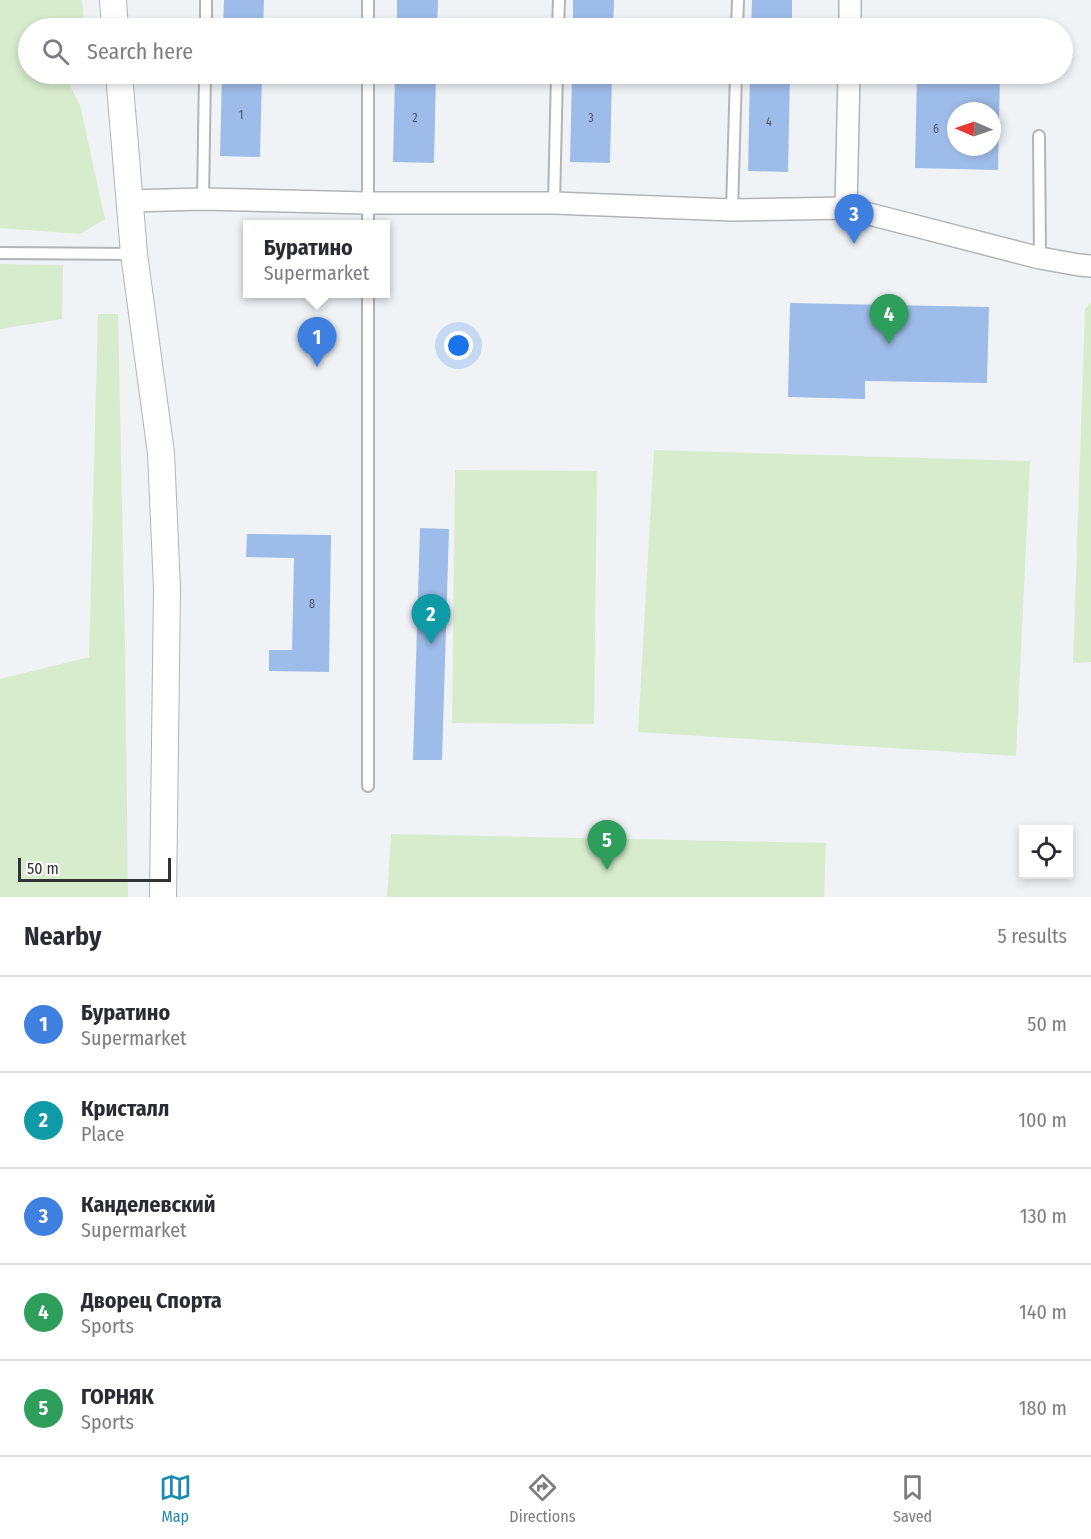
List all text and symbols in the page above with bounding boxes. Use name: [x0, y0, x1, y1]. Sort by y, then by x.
search box: [18, 18, 1073, 84]
icon: search: [39, 35, 72, 68]
text: Search here: [87, 38, 193, 65]
north arrow: [947, 102, 1001, 156]
house number: 1: [239, 108, 243, 122]
house number: 2: [412, 111, 418, 125]
house number: 3: [588, 111, 594, 125]
house number: 4: [766, 115, 772, 129]
house number: 6: [933, 122, 939, 136]
pin: 3: [834, 194, 874, 244]
popup: [243, 220, 390, 298]
text: Буратино: [264, 234, 353, 261]
text: Supermarket: [264, 261, 369, 285]
pin: 4: [870, 294, 908, 344]
pin: 1: [298, 318, 336, 367]
your location: [444, 331, 473, 360]
pin: 2: [412, 594, 450, 644]
house number: 8: [309, 597, 315, 611]
pin: 5: [588, 820, 626, 870]
map controls: [1019, 825, 1073, 879]
button: locate: [1019, 825, 1073, 879]
scale bar: [18, 855, 171, 882]
text: 50 m: [27, 859, 59, 878]
text: Nearby: [24, 921, 101, 952]
text: 5 results: [997, 924, 1067, 948]
text: Буратино: [81, 999, 170, 1026]
text: 1: [39, 1012, 48, 1036]
text: 50 m: [1027, 1012, 1067, 1036]
text: Supermarket: [81, 1026, 187, 1050]
text: Кристалл: [81, 1095, 169, 1122]
text: 2: [39, 1108, 48, 1132]
text: 100 m: [1018, 1108, 1067, 1132]
text: Place: [81, 1122, 124, 1146]
text: Канделевский: [81, 1191, 216, 1218]
text: 3: [39, 1204, 48, 1228]
text: 130 m: [1020, 1204, 1067, 1228]
text: Supermarket: [81, 1218, 187, 1242]
text: Дворец Спорта: [81, 1287, 222, 1314]
text: 4: [38, 1300, 49, 1324]
text: 140 m: [1019, 1300, 1067, 1324]
text: Sports: [81, 1314, 134, 1338]
text: ГОРНЯК: [81, 1383, 154, 1410]
text: 5: [39, 1396, 48, 1420]
text: 180 m: [1019, 1396, 1067, 1420]
text: Sports: [81, 1410, 134, 1434]
tab: Map: [159, 1471, 192, 1526]
tab: Directions: [509, 1471, 576, 1526]
tab: Saved: [893, 1471, 932, 1526]

